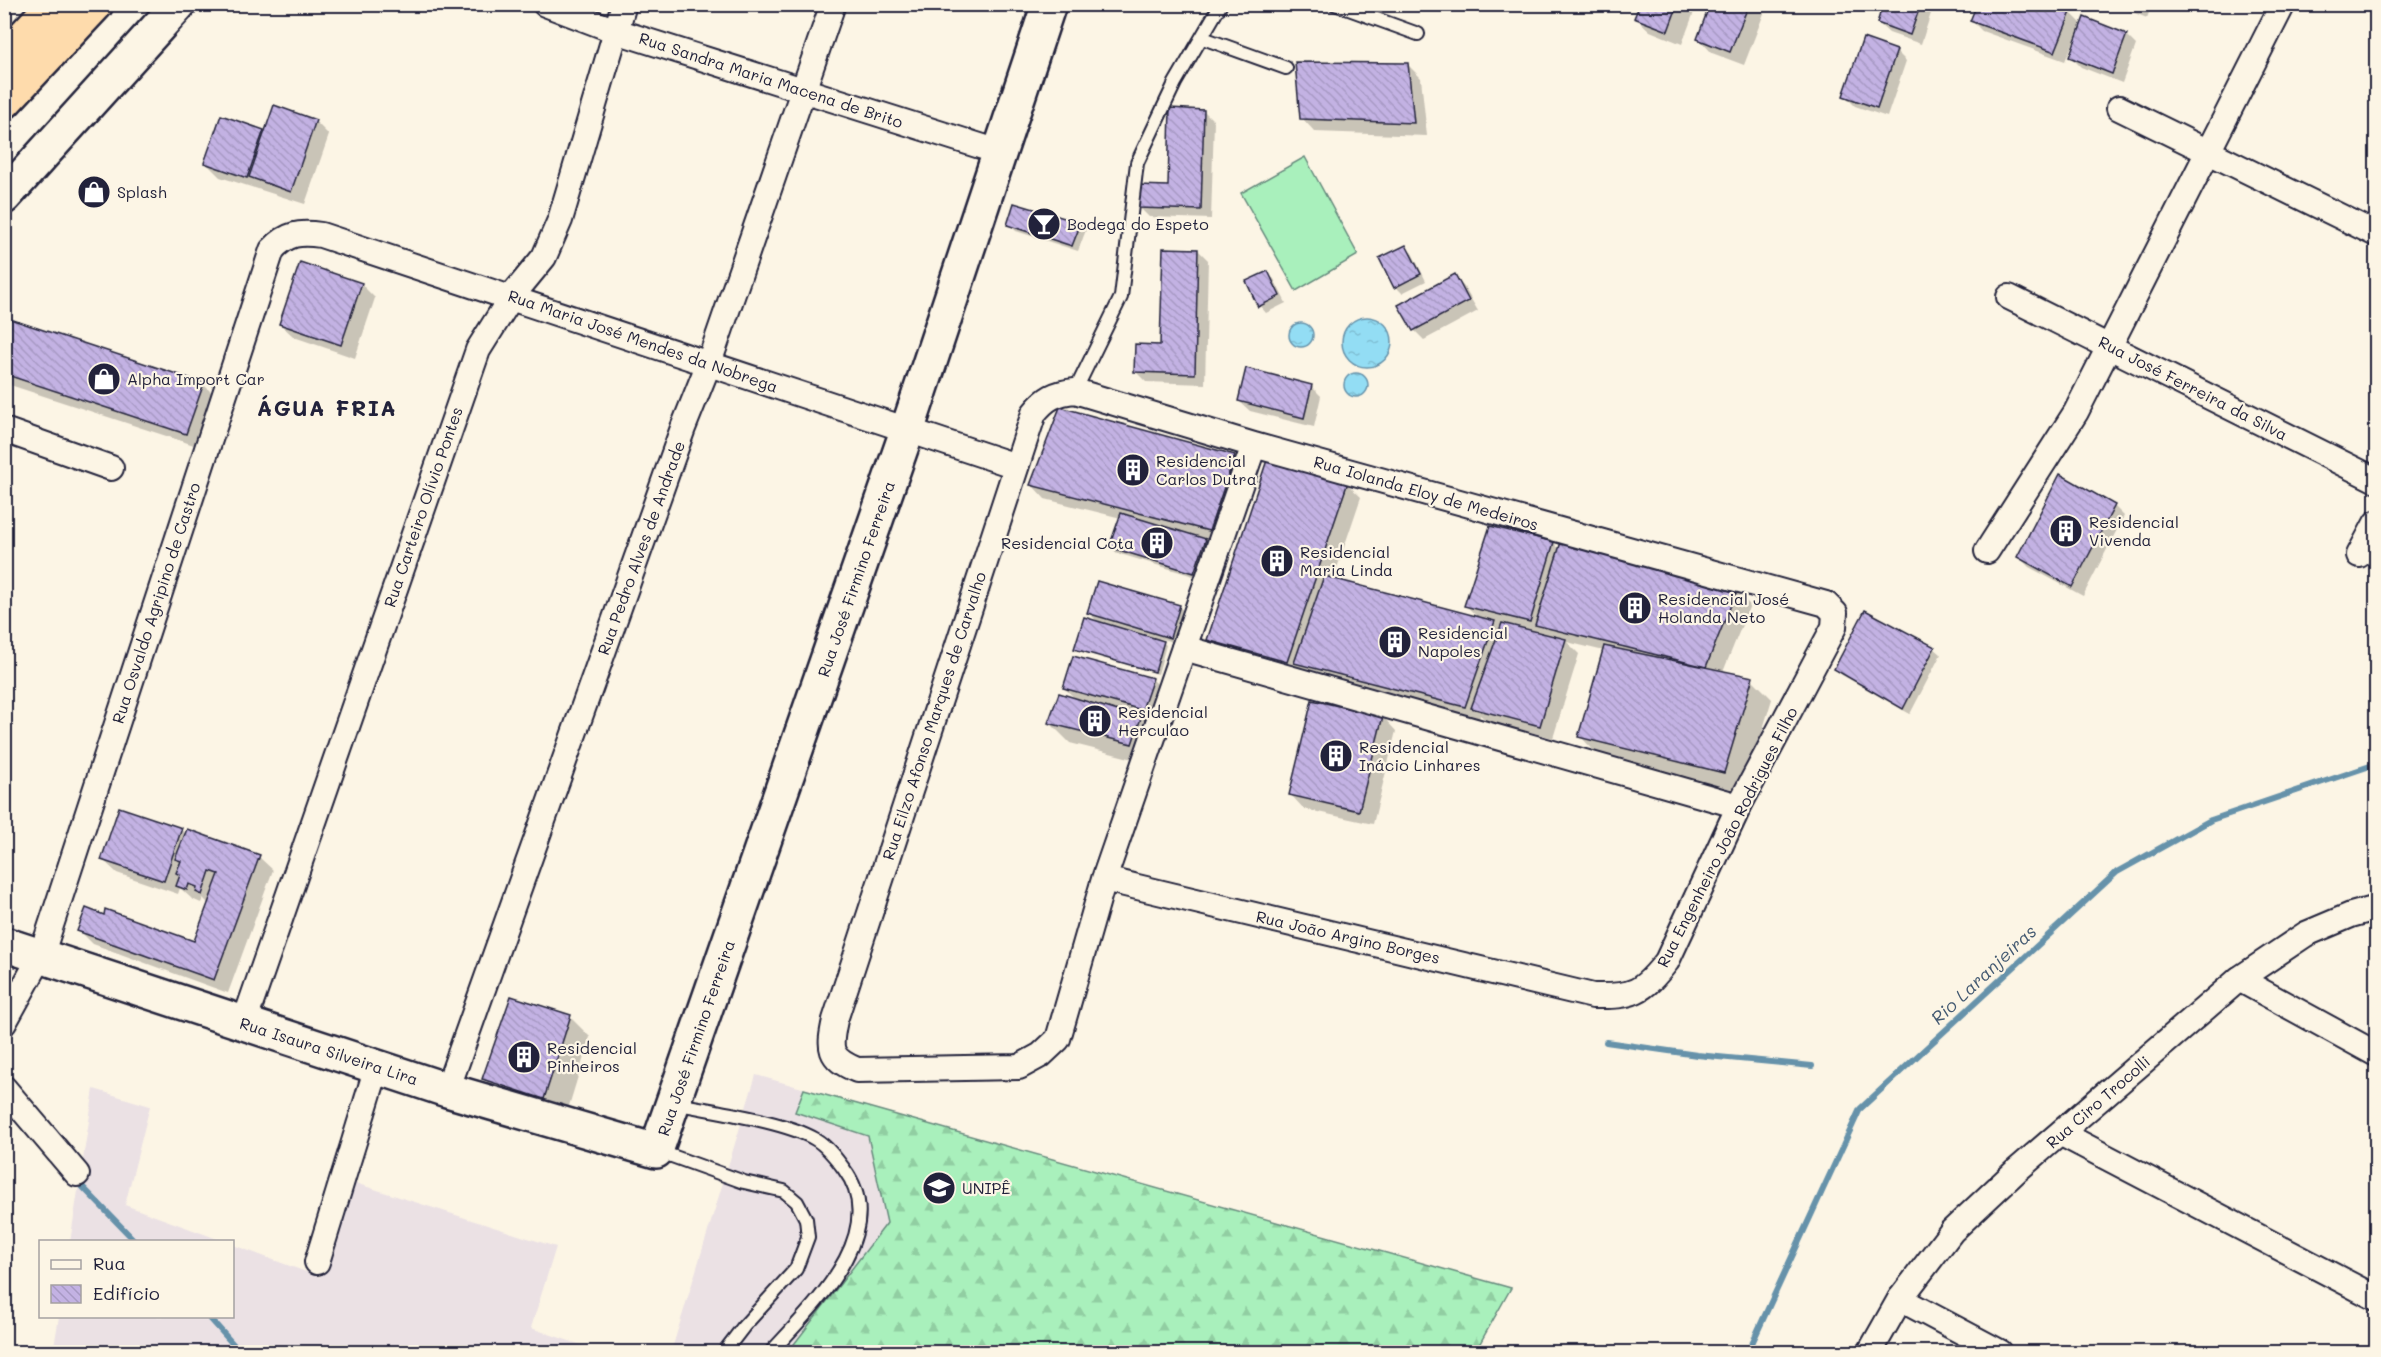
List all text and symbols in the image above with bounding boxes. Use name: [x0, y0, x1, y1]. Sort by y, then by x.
street label: Rua Sandra Maria Macena de Brito: [636, 27, 906, 132]
shop icon: Splash: [76, 174, 112, 210]
place label: Splash: [117, 181, 167, 202]
bar icon: Bodega do Espeto: [1026, 206, 1062, 242]
place label: Bodega do Espeto: [1067, 213, 1209, 234]
street label: Rua Maria José Mendes da Nobrega: [505, 284, 781, 397]
street label: Rua José Ferreira da Silva: [2095, 331, 2291, 444]
shop icon: Alpha Import Car: [86, 361, 122, 397]
place label: Alpha Import Car: [127, 368, 265, 389]
district label: ÁGUA FRIA: [257, 393, 397, 422]
street label: Rua Carteiro Olívio Pontes: [378, 404, 467, 610]
street label: Rua Pedro Alves de Andrade: [592, 438, 689, 658]
place label: Residencial Carlos Dutra: [1156, 450, 1257, 489]
street label: Rua Iolanda Eloy de Medeiros: [1311, 450, 1541, 535]
building icon: Residencial Carlos Dutra: [1115, 452, 1151, 488]
street label: Rua José Firmino Ferreira: [812, 478, 899, 680]
street label: Rua Osvaldo Agripino de Castro: [107, 480, 204, 726]
place label: Residencial Vivenda: [2089, 511, 2179, 550]
building icon: Residencial Vivenda: [2048, 513, 2084, 549]
building icon: Residencial Cota: [1139, 525, 1175, 561]
place label: Residencial Cota: [1001, 532, 1134, 553]
place label: Residencial Maria Linda: [1300, 541, 1393, 580]
building icon: Residencial Maria Linda: [1259, 543, 1295, 579]
street label: Rua Eilzo Afonso Marques de Carvalho: [877, 569, 990, 863]
place label: Residencial José Holanda Neto: [1658, 588, 1789, 627]
building icon: Residencial José Holanda Neto: [1617, 590, 1653, 626]
place label: Residencial Napoles: [1418, 622, 1508, 661]
building icon: Residencial Napoles: [1377, 624, 1413, 660]
place label: Residencial Herculao: [1118, 701, 1208, 740]
building icon: Residencial Herculao: [1077, 703, 1113, 739]
street label: Rua Engenheiro João Rodrigues Filho: [1651, 703, 1802, 971]
place label: Residencial Inácio Linhares: [1359, 736, 1481, 775]
building icon: Residencial Inácio Linhares: [1318, 738, 1354, 774]
street label: Rua João Argino Borges: [1254, 905, 1442, 968]
water label: Rio Laranjeiras: [1925, 919, 2041, 1029]
street label: Rua José Firmino Ferreira: [652, 937, 739, 1139]
street label: Rua Isaura Silveira Lira: [237, 1012, 421, 1089]
place label: Residencial Pinheiros: [547, 1037, 637, 1076]
building icon: Residencial Pinheiros: [506, 1039, 542, 1075]
street label: Rua Ciro Trocolli: [2041, 1051, 2154, 1153]
school or university icon: UNIPÊ: [921, 1170, 957, 1206]
place label: UNIPÊ: [962, 1177, 1010, 1198]
legend: [39, 1240, 234, 1318]
text: Rua: [93, 1251, 126, 1275]
text: Edifício: [93, 1281, 160, 1305]

